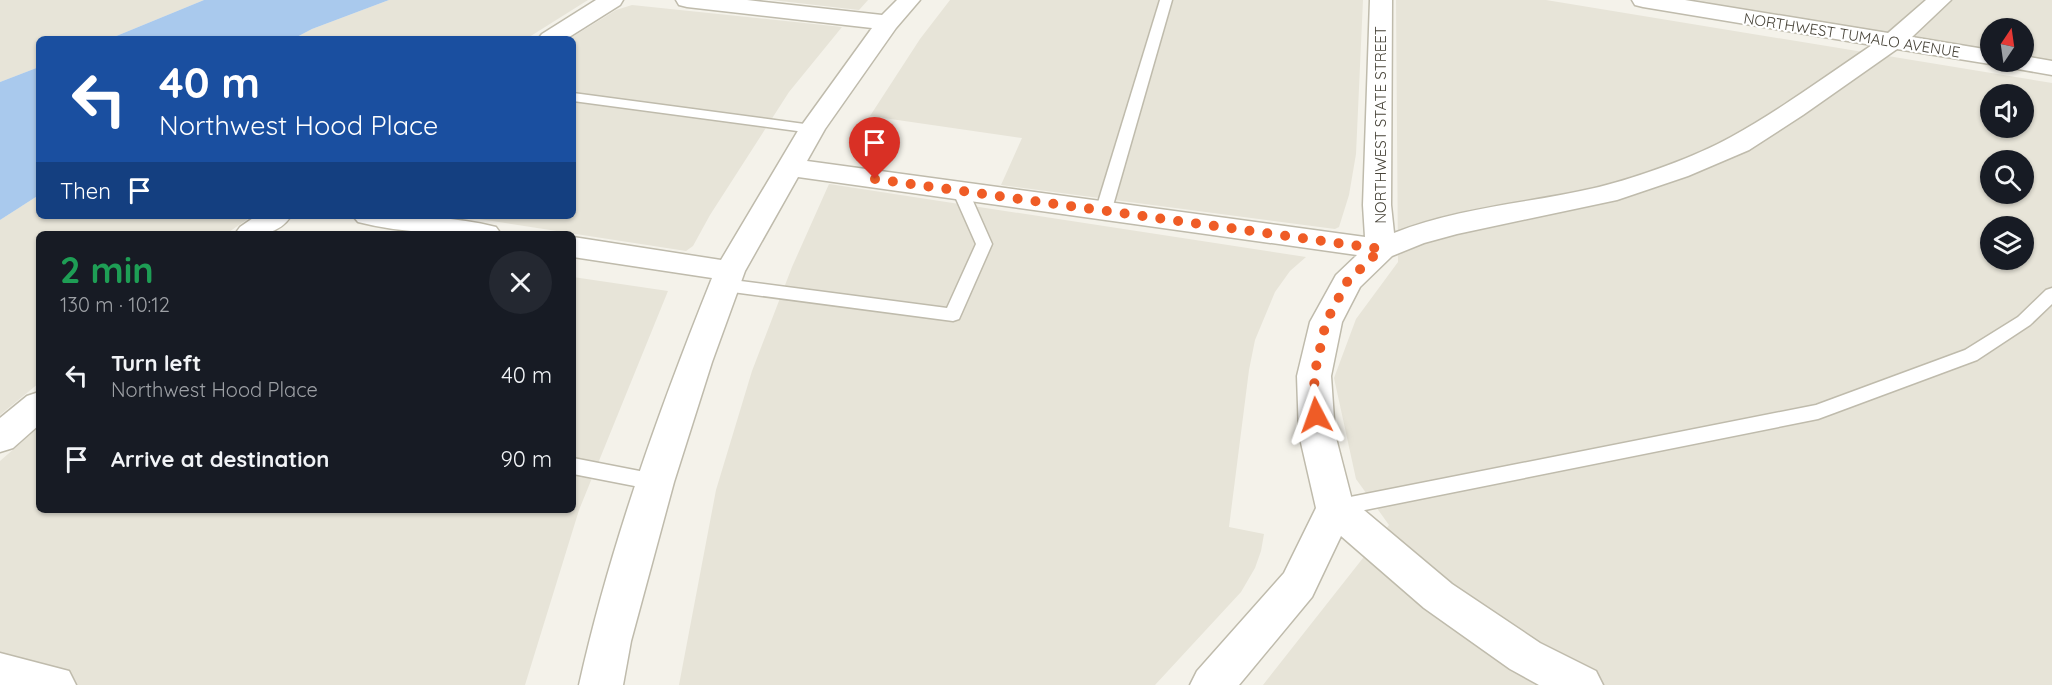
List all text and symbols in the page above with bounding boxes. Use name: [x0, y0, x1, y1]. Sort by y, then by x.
street label: NORTHWEST TUMALO AVENUE: [1742, 8, 1962, 62]
north arrow: [1980, 18, 2034, 72]
map controls: [1980, 18, 2034, 270]
street label: NORTHWEST STATE STREET: [1371, 26, 1390, 224]
text: 40 m: [159, 56, 260, 109]
icon: left: [60, 60, 138, 138]
button: sound: [1980, 84, 2034, 138]
text: Northwest Hood Place: [159, 108, 438, 142]
pin: [849, 117, 900, 179]
icon: arrive: [858, 126, 891, 159]
button: search: [1980, 150, 2034, 204]
icon: arrive: [123, 174, 156, 207]
text: Then: [60, 177, 111, 205]
button: layers: [1980, 216, 2034, 270]
text: 2 min: [60, 247, 154, 292]
button: close: [489, 251, 552, 314]
text: 130 m · 10:12: [60, 292, 170, 317]
text: Turn left: [111, 349, 201, 377]
icon: left: [60, 359, 93, 392]
text: 40 m: [501, 361, 552, 389]
text: Northwest Hood Place: [111, 377, 318, 402]
position arrow: [1284, 383, 1348, 447]
icon: arrive: [60, 443, 93, 476]
text: Arrive at destination: [111, 445, 329, 473]
text: 90 m: [501, 445, 552, 473]

